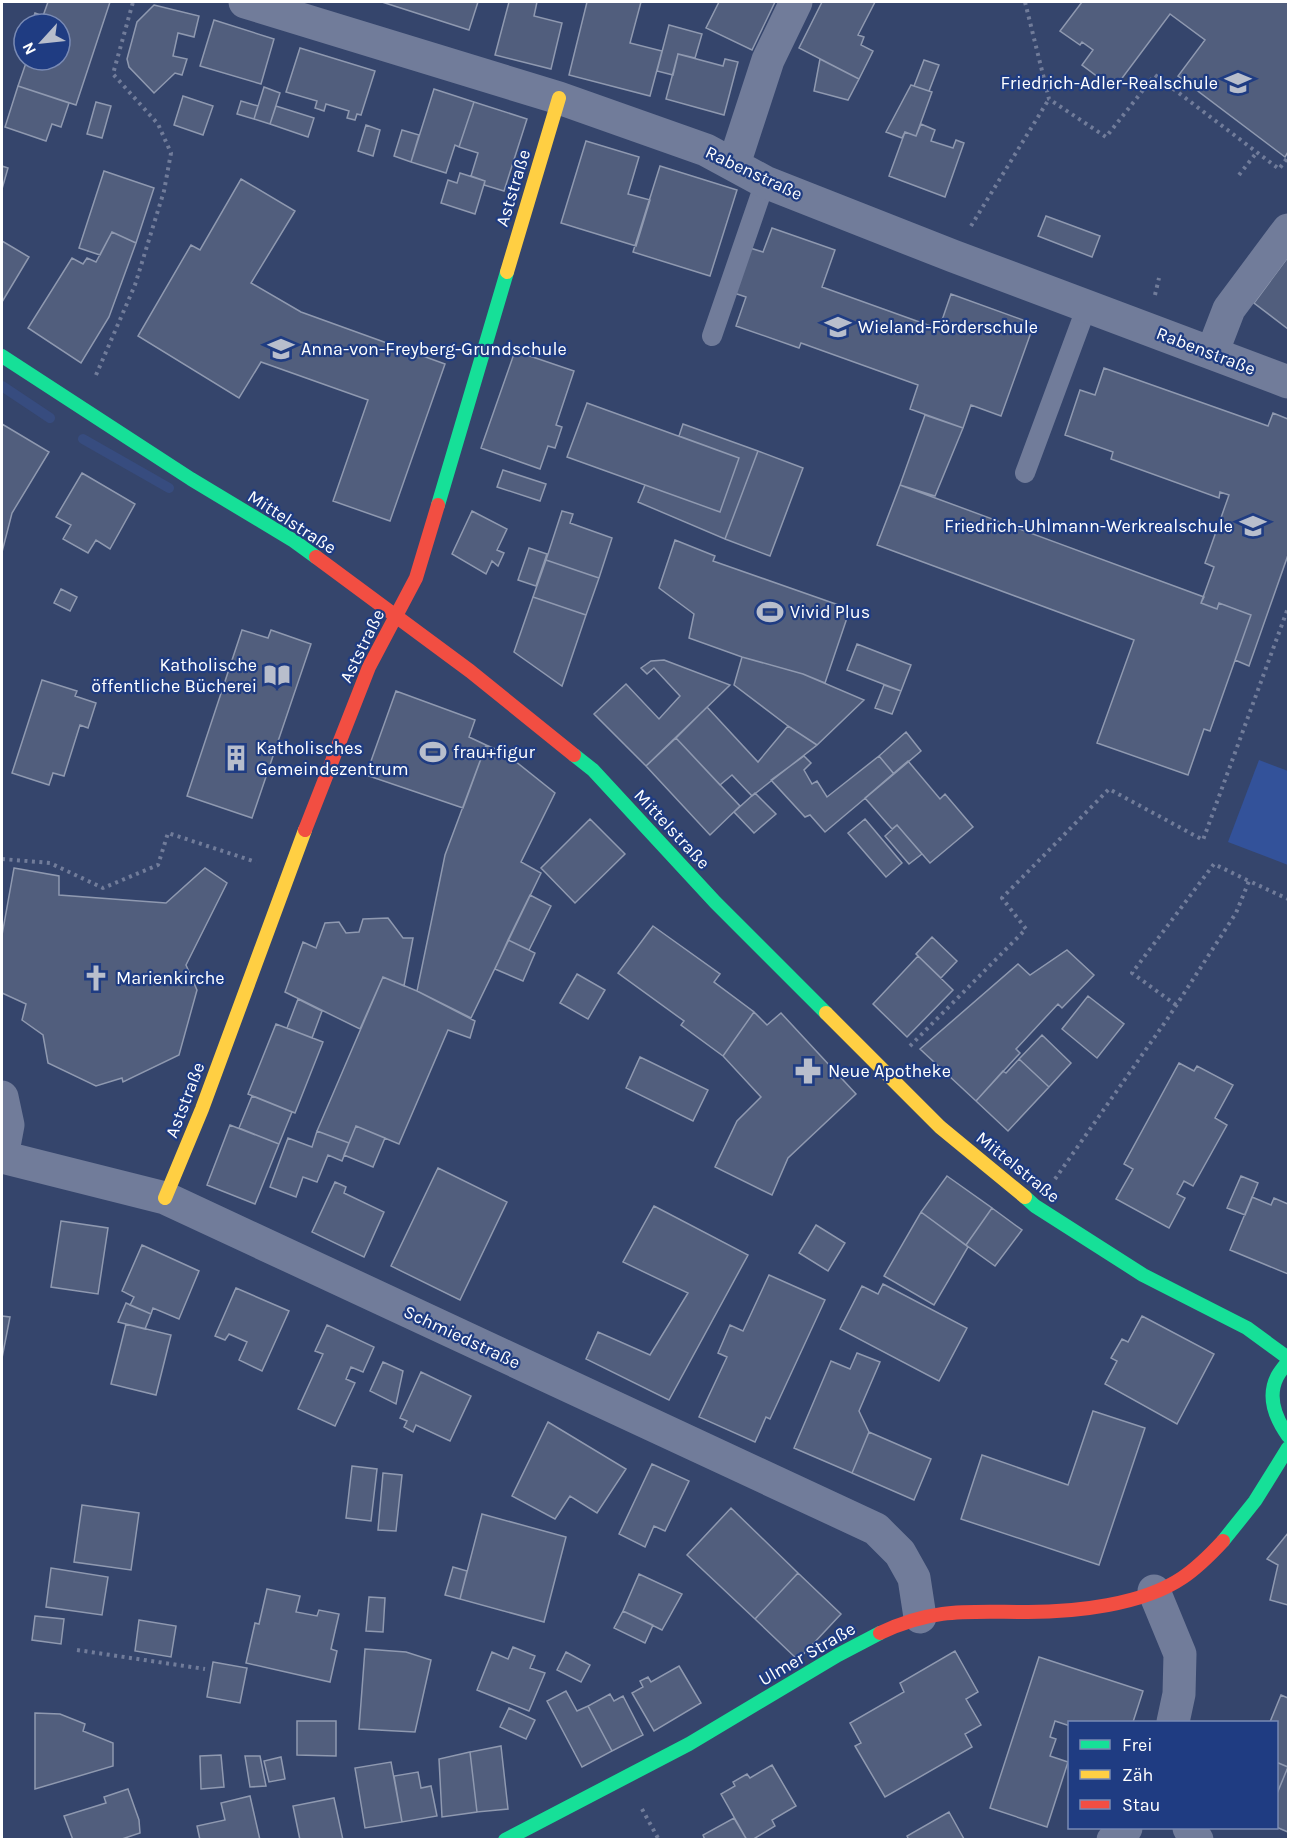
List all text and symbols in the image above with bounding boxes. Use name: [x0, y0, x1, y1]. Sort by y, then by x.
north arrow: [12, 12, 72, 72]
text: N: [18, 39, 40, 58]
school or university icon: Friedrich-Adler-Realschule: [1223, 68, 1253, 98]
place label: Friedrich-Adler-Realschule: [1000, 72, 1218, 94]
street label: Rabenstraße: [702, 141, 806, 205]
street label: Aststraße: [491, 147, 535, 229]
school or university icon: Wieland-Förderschule: [823, 312, 853, 342]
place label: Wieland-Förderschule: [858, 316, 1038, 338]
street label: Rabenstraße: [1153, 322, 1259, 380]
school or university icon: Anna-von-Freyberg-Grundschule: [266, 334, 296, 364]
place label: Anna-von-Freyberg-Grundschule: [301, 338, 567, 360]
street label: Mittelstraße: [244, 485, 340, 559]
school or university icon: Friedrich-Uhlmann-Werkrealschule: [1238, 511, 1268, 541]
place label: Friedrich-Uhlmann-Werkrealschule: [944, 515, 1233, 537]
sports icon: Vivid Plus: [755, 597, 785, 627]
place label: Vivid Plus: [790, 601, 870, 623]
street label: Aststraße: [335, 605, 389, 687]
place label: Katholische öffentliche Bücherei: [91, 654, 257, 697]
library icon: Katholische öffentliche Bücherei: [262, 660, 292, 690]
place label: Katholisches Gemeindezentrum: [256, 737, 409, 780]
sports icon: frau+figur: [418, 737, 448, 767]
place label: frau+figur: [453, 741, 536, 763]
building icon: Katholisches Gemeindezentrum: [221, 743, 251, 773]
street label: Mittelstraße: [629, 784, 715, 874]
church icon: Marienkirche: [81, 963, 111, 993]
place label: Marienkirche: [116, 967, 225, 989]
pharmacy icon: Neue Apotheke: [793, 1056, 823, 1086]
street label: Aststraße: [160, 1059, 210, 1141]
place label: Neue Apotheke: [828, 1060, 951, 1082]
street label: Mittelstraße: [972, 1127, 1064, 1207]
street label: Schmiedstraße: [400, 1300, 524, 1374]
street label: Ulmer Straße: [755, 1617, 859, 1691]
legend: [1068, 1721, 1278, 1829]
text: Frei: [1122, 1734, 1153, 1756]
text: Zäh: [1122, 1764, 1153, 1786]
text: Stau: [1122, 1794, 1160, 1816]

